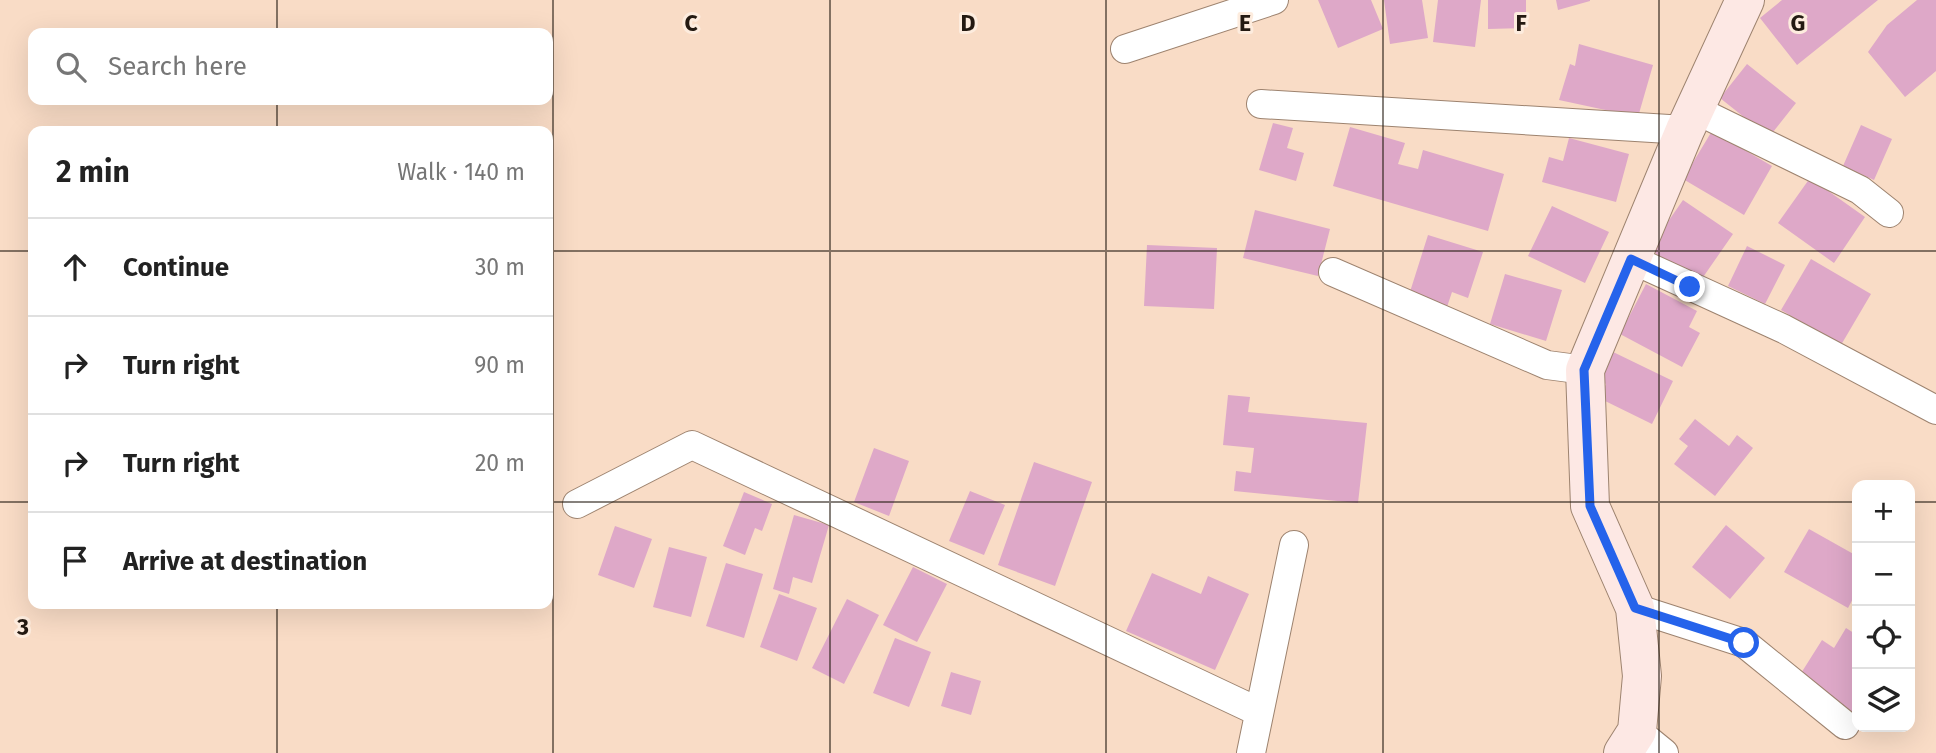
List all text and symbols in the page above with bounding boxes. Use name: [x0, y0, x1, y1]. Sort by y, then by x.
text: C: [684, 9, 698, 37]
text: D: [961, 9, 976, 37]
text: E: [1239, 9, 1251, 37]
text: F: [1515, 9, 1527, 37]
text: G: [1791, 9, 1805, 37]
search box: [28, 28, 553, 105]
icon: search: [52, 48, 90, 86]
text: Search here: [108, 51, 247, 82]
text: 2 min: [56, 154, 130, 190]
text: Walk · 140 m: [397, 158, 525, 186]
icon: ahead: [56, 248, 94, 286]
text: Continue: [123, 252, 229, 283]
text: 30 m: [475, 253, 525, 281]
route end: [1674, 271, 1705, 302]
icon: right: [56, 346, 94, 384]
text: Turn right: [123, 350, 240, 381]
text: 90 m: [474, 351, 525, 379]
icon: right: [56, 444, 94, 482]
text: Turn right: [123, 448, 240, 479]
text: 20 m: [475, 449, 525, 477]
map controls: [1852, 480, 1915, 732]
button: +: [1852, 480, 1915, 543]
icon: arrive: [56, 542, 94, 580]
button: −: [1852, 543, 1915, 606]
text: Arrive at destination: [123, 546, 367, 577]
button: locate: [1852, 606, 1915, 669]
text: 3: [16, 613, 29, 641]
route start: [1728, 627, 1759, 658]
button: layers: [1852, 669, 1915, 732]

